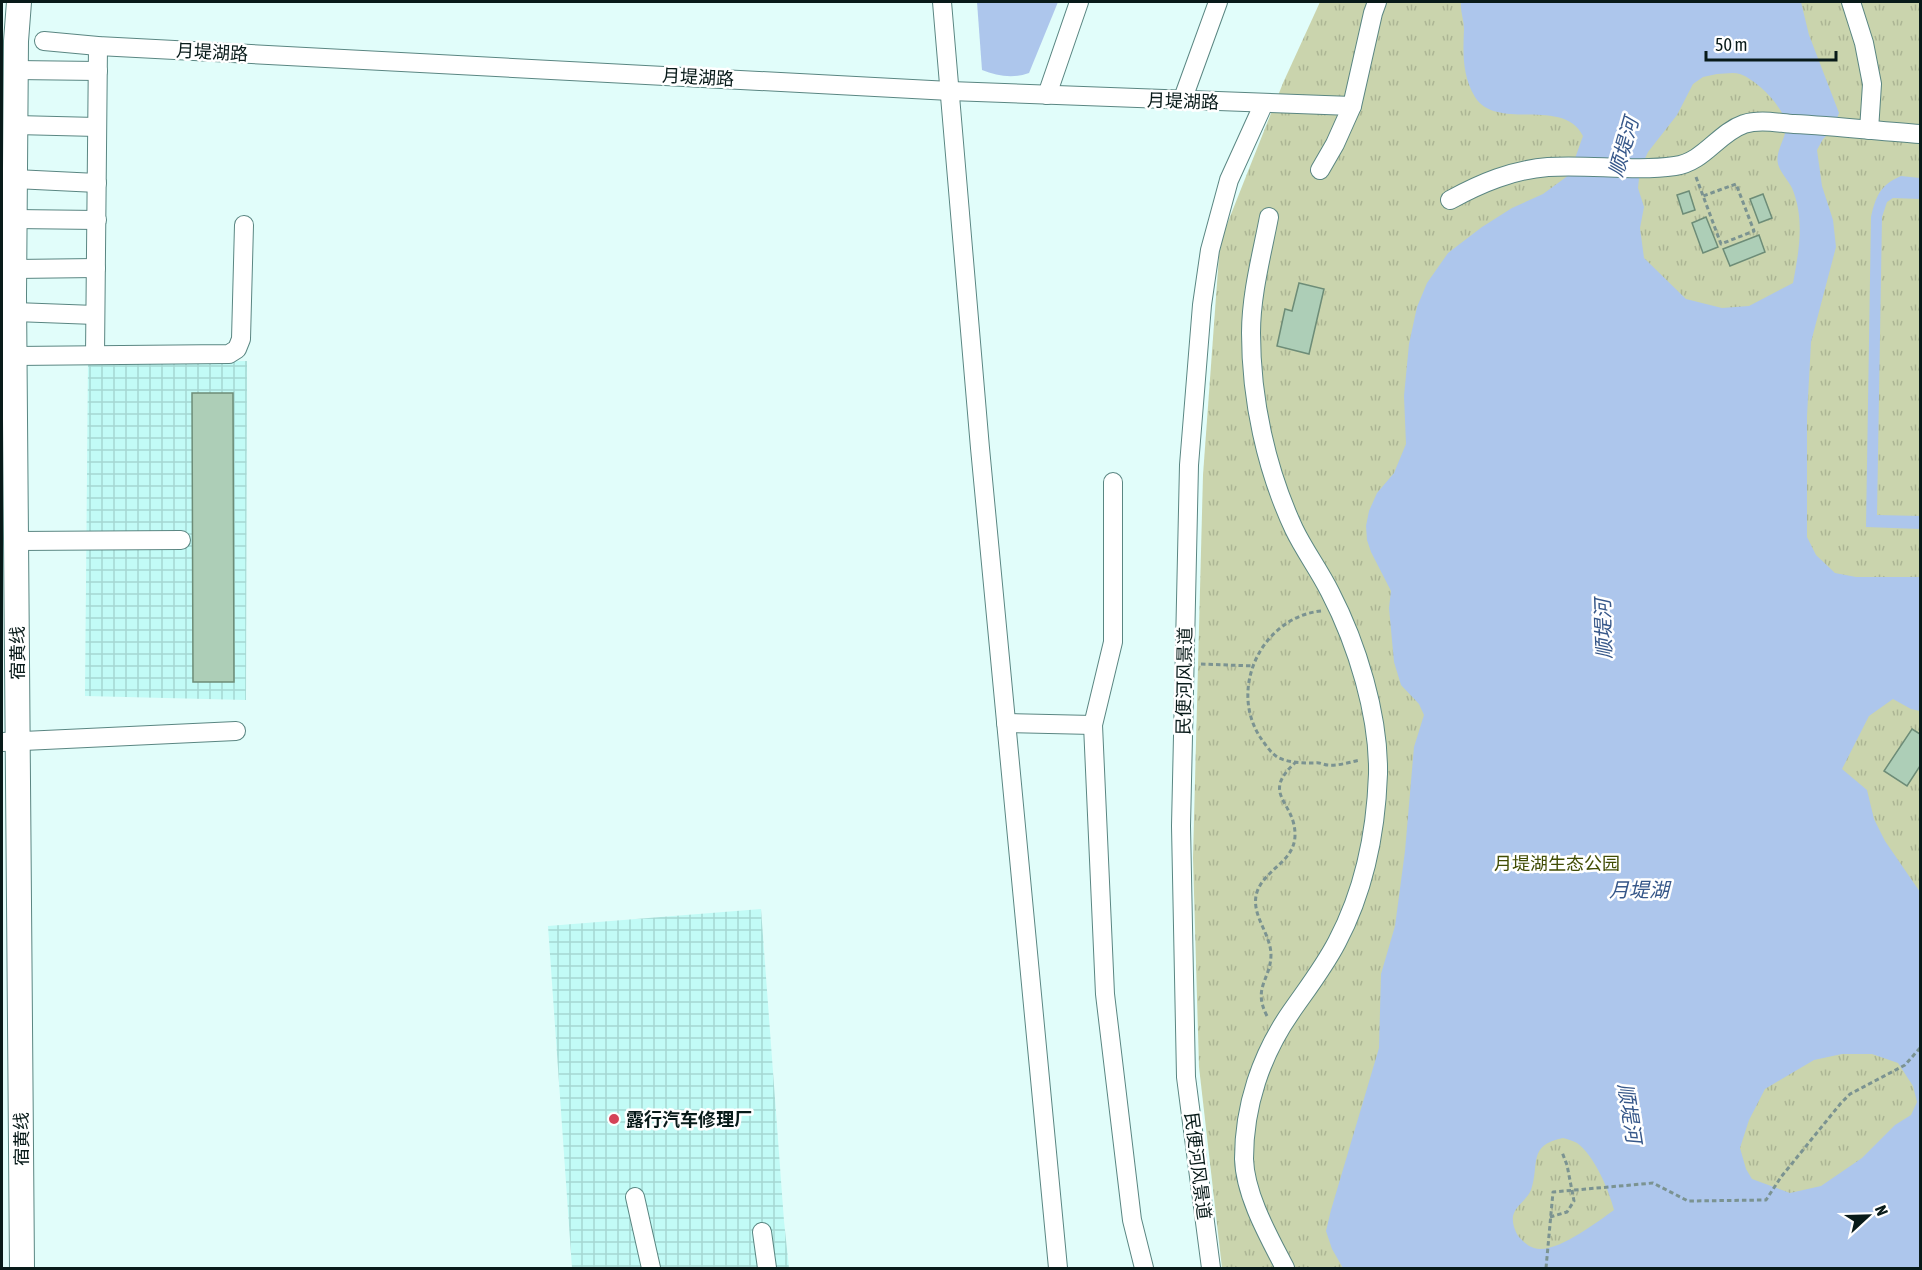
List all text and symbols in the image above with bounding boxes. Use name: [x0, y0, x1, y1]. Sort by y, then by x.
scale bar: [1706, 24, 1836, 62]
text: 50 m: [1715, 34, 1747, 55]
street label: 月堤湖路: [175, 40, 249, 64]
street label: 月堤湖路: [661, 65, 735, 89]
street label: 月堤湖路: [1147, 89, 1219, 113]
water label: 顺堤河: [1604, 111, 1643, 179]
water label: 顺堤河: [1590, 595, 1616, 659]
street label: 宿黄线: [7, 626, 28, 680]
street label: 民便河风景道: [1173, 627, 1195, 735]
park label: 月堤湖生态公园: [1494, 853, 1620, 874]
water label: 月堤湖: [1609, 878, 1672, 901]
water label: 顺堤河: [1614, 1082, 1647, 1148]
place label: 露行汽车修理厂: [626, 1109, 752, 1130]
street label: 民便河风景道: [1181, 1111, 1215, 1221]
street label: 宿黄线: [11, 1112, 32, 1166]
marker: 露行汽车修理厂: [607, 1112, 621, 1126]
north arrow: [1838, 1186, 1898, 1246]
text: N: [1872, 1203, 1892, 1218]

